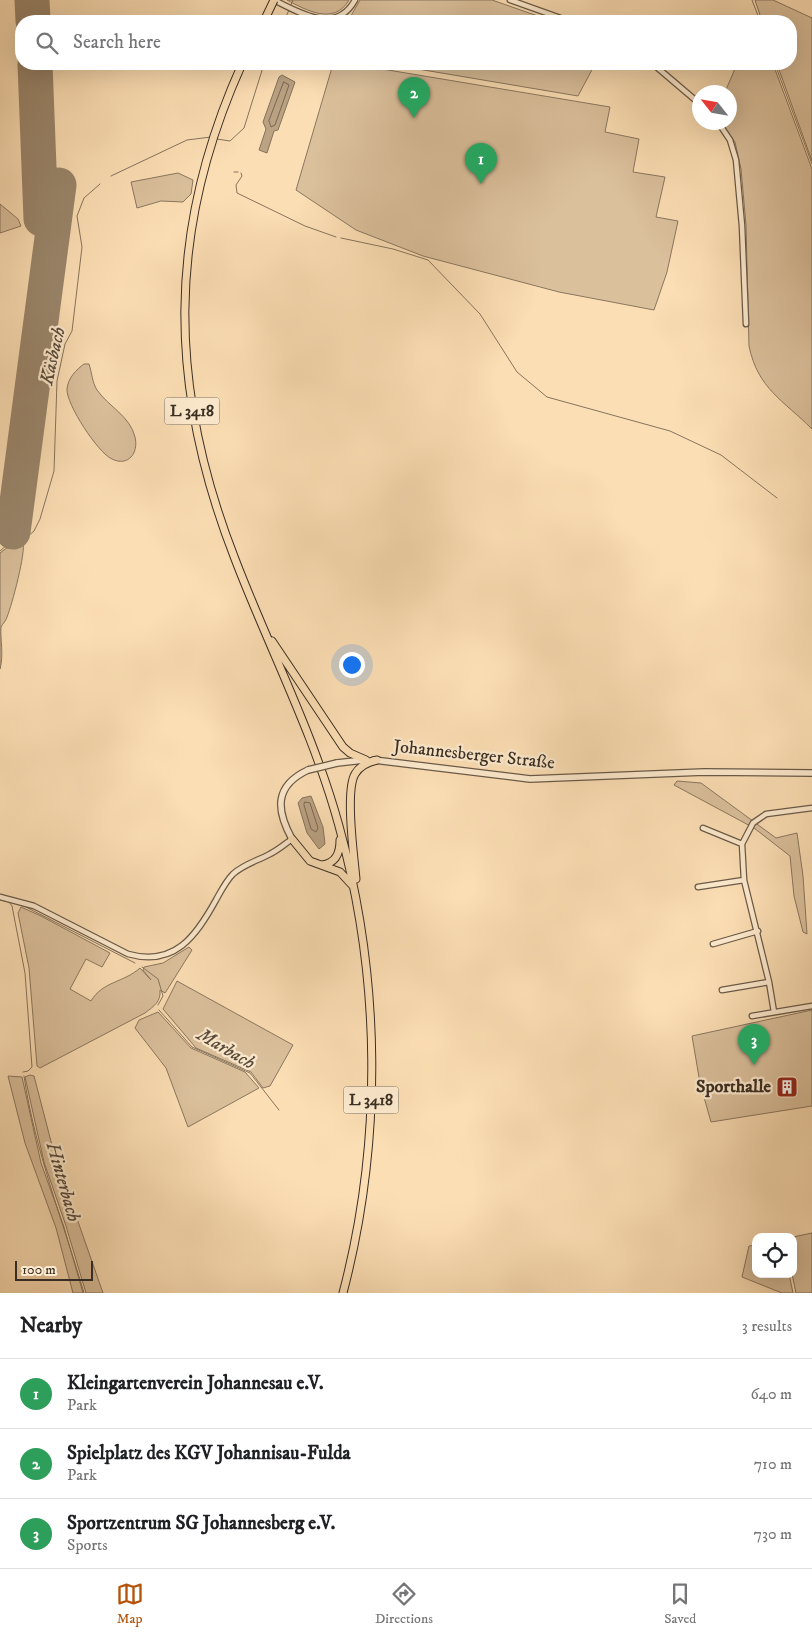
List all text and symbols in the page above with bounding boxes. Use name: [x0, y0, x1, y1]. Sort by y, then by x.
search box: [15, 15, 797, 70]
icon: search: [33, 29, 61, 57]
text: Search here: [73, 31, 161, 54]
pin: 2: [398, 77, 430, 118]
north arrow: [692, 85, 737, 130]
pin: 1: [465, 143, 497, 184]
water label: Käsbach: [35, 324, 71, 388]
road number: L 3418: [164, 398, 220, 424]
your location: [339, 652, 365, 678]
street label: Johannesberger Straße: [390, 735, 556, 774]
water label: Marbach: [191, 1022, 259, 1075]
pin: 3: [738, 1024, 770, 1065]
building icon: Sporthalle: [775, 1075, 799, 1099]
place label: Sporthalle: [696, 1076, 772, 1098]
road number: L 3418: [344, 1086, 398, 1114]
water label: Hinterbach: [40, 1139, 85, 1225]
map controls: [752, 1233, 797, 1278]
button: locate: [752, 1233, 797, 1278]
scale bar: [15, 1258, 92, 1281]
text: 100 m: [22, 1261, 56, 1279]
text: Nearby: [20, 1313, 82, 1339]
text: 3 results: [742, 1316, 792, 1336]
text: Kleingartenverein Johannesau e.V.: [67, 1372, 324, 1395]
text: 1: [33, 1384, 39, 1404]
text: 640 m: [750, 1384, 792, 1404]
text: Park: [67, 1395, 97, 1415]
text: Spielplatz des KGV Johannisau-Fulda: [67, 1442, 351, 1465]
text: 2: [32, 1454, 40, 1474]
text: 710 m: [754, 1454, 792, 1474]
text: Park: [67, 1465, 97, 1485]
text: Sportzentrum SG Johannesberg e.V.: [67, 1512, 335, 1535]
text: 3: [33, 1524, 39, 1544]
text: 730 m: [754, 1524, 792, 1544]
text: Sports: [67, 1535, 108, 1555]
tab: Map: [116, 1580, 144, 1628]
tab: Directions: [375, 1580, 433, 1628]
tab: Saved: [664, 1580, 696, 1628]

